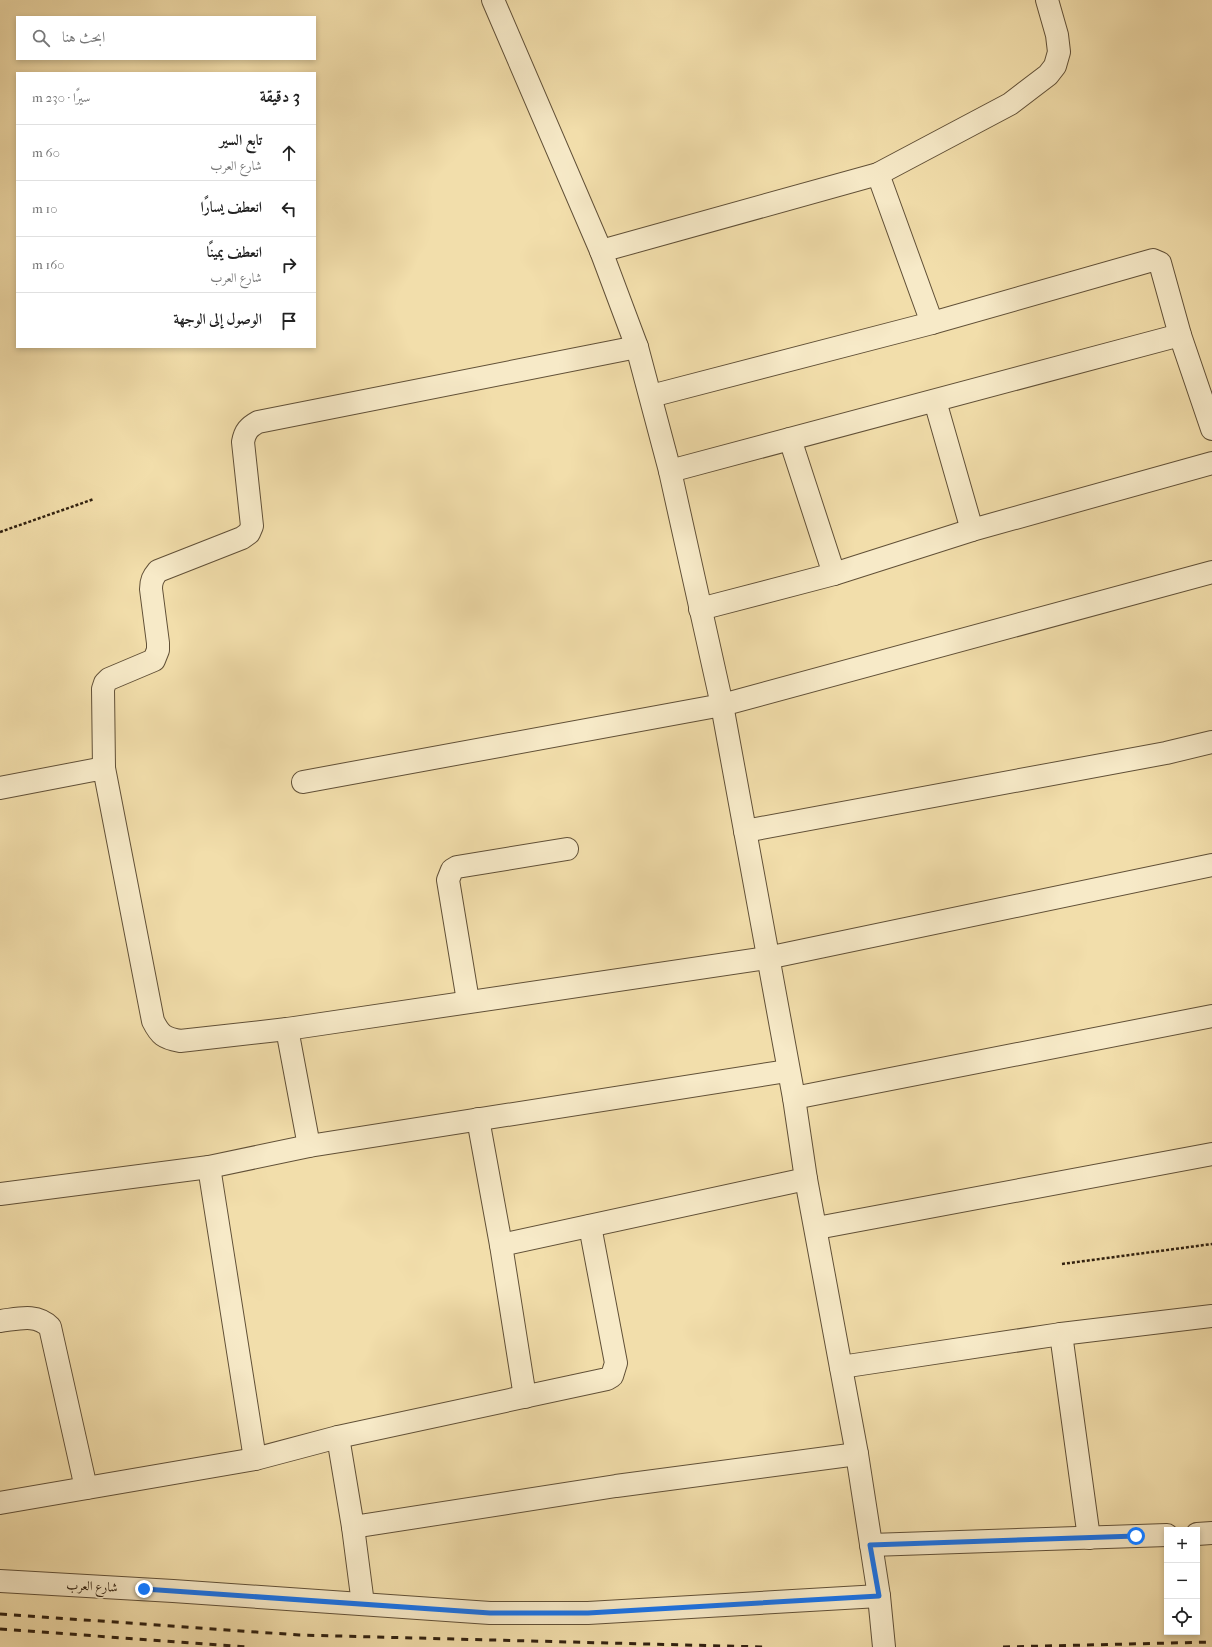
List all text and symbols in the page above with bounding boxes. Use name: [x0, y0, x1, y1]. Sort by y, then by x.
search box: [16, 16, 316, 60]
icon: search: [30, 27, 52, 49]
text: ابحث هنا: [62, 28, 105, 46]
text: 3 دقيقة: [260, 86, 300, 106]
text: سيرًا · 230 m: [32, 90, 90, 105]
text: تابع السير: [220, 131, 262, 149]
icon: ahead: [278, 142, 300, 164]
text: 60 m: [32, 145, 60, 160]
text: شارع العرب: [210, 158, 262, 173]
text: انعطف يسارًا: [201, 198, 262, 216]
icon: left: [278, 198, 300, 220]
text: 10 m: [32, 201, 57, 216]
text: انعطف يمينًا: [207, 243, 262, 261]
icon: right: [278, 254, 300, 276]
text: 160 m: [32, 257, 64, 272]
text: شارع العرب: [210, 270, 262, 285]
text: الوصول إلى الوجهة: [173, 310, 262, 328]
icon: arrive: [278, 310, 300, 332]
route start: [1127, 1527, 1145, 1545]
map controls: [1164, 1527, 1200, 1635]
button: +: [1164, 1527, 1200, 1563]
button: −: [1164, 1563, 1200, 1599]
street label: شارع العرب: [66, 1577, 118, 1599]
route end: [135, 1580, 153, 1598]
button: locate: [1164, 1599, 1200, 1635]

